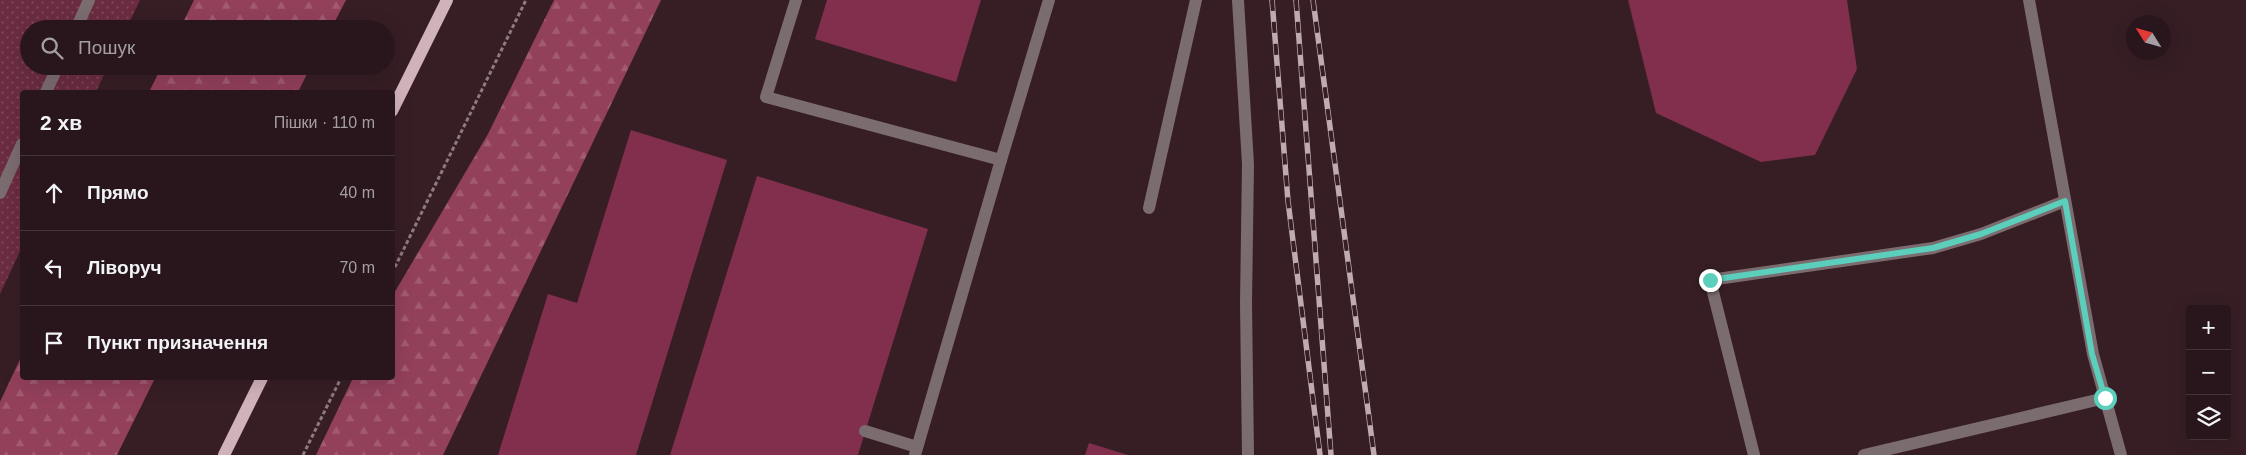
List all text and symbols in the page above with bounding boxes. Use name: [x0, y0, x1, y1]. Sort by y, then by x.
north arrow: [2126, 15, 2171, 60]
search box: [20, 20, 395, 75]
icon: search: [38, 34, 66, 62]
text: Пошук: [78, 37, 135, 58]
text: 2 хв: [40, 111, 82, 134]
text: Пішки · 110 m: [274, 114, 375, 131]
icon: ahead: [40, 179, 68, 207]
text: Прямо: [87, 182, 149, 203]
text: 40 m: [339, 184, 375, 201]
icon: left: [40, 254, 68, 282]
text: Ліворуч: [87, 257, 162, 278]
text: 70 m: [339, 259, 375, 276]
route end: [1699, 269, 1722, 292]
map controls: [2186, 305, 2231, 440]
button: +: [2186, 305, 2231, 350]
icon: arrive: [40, 329, 68, 357]
text: Пункт призначення: [87, 332, 268, 353]
button: −: [2186, 350, 2231, 395]
route start: [2094, 387, 2117, 410]
button: layers: [2186, 395, 2231, 440]

